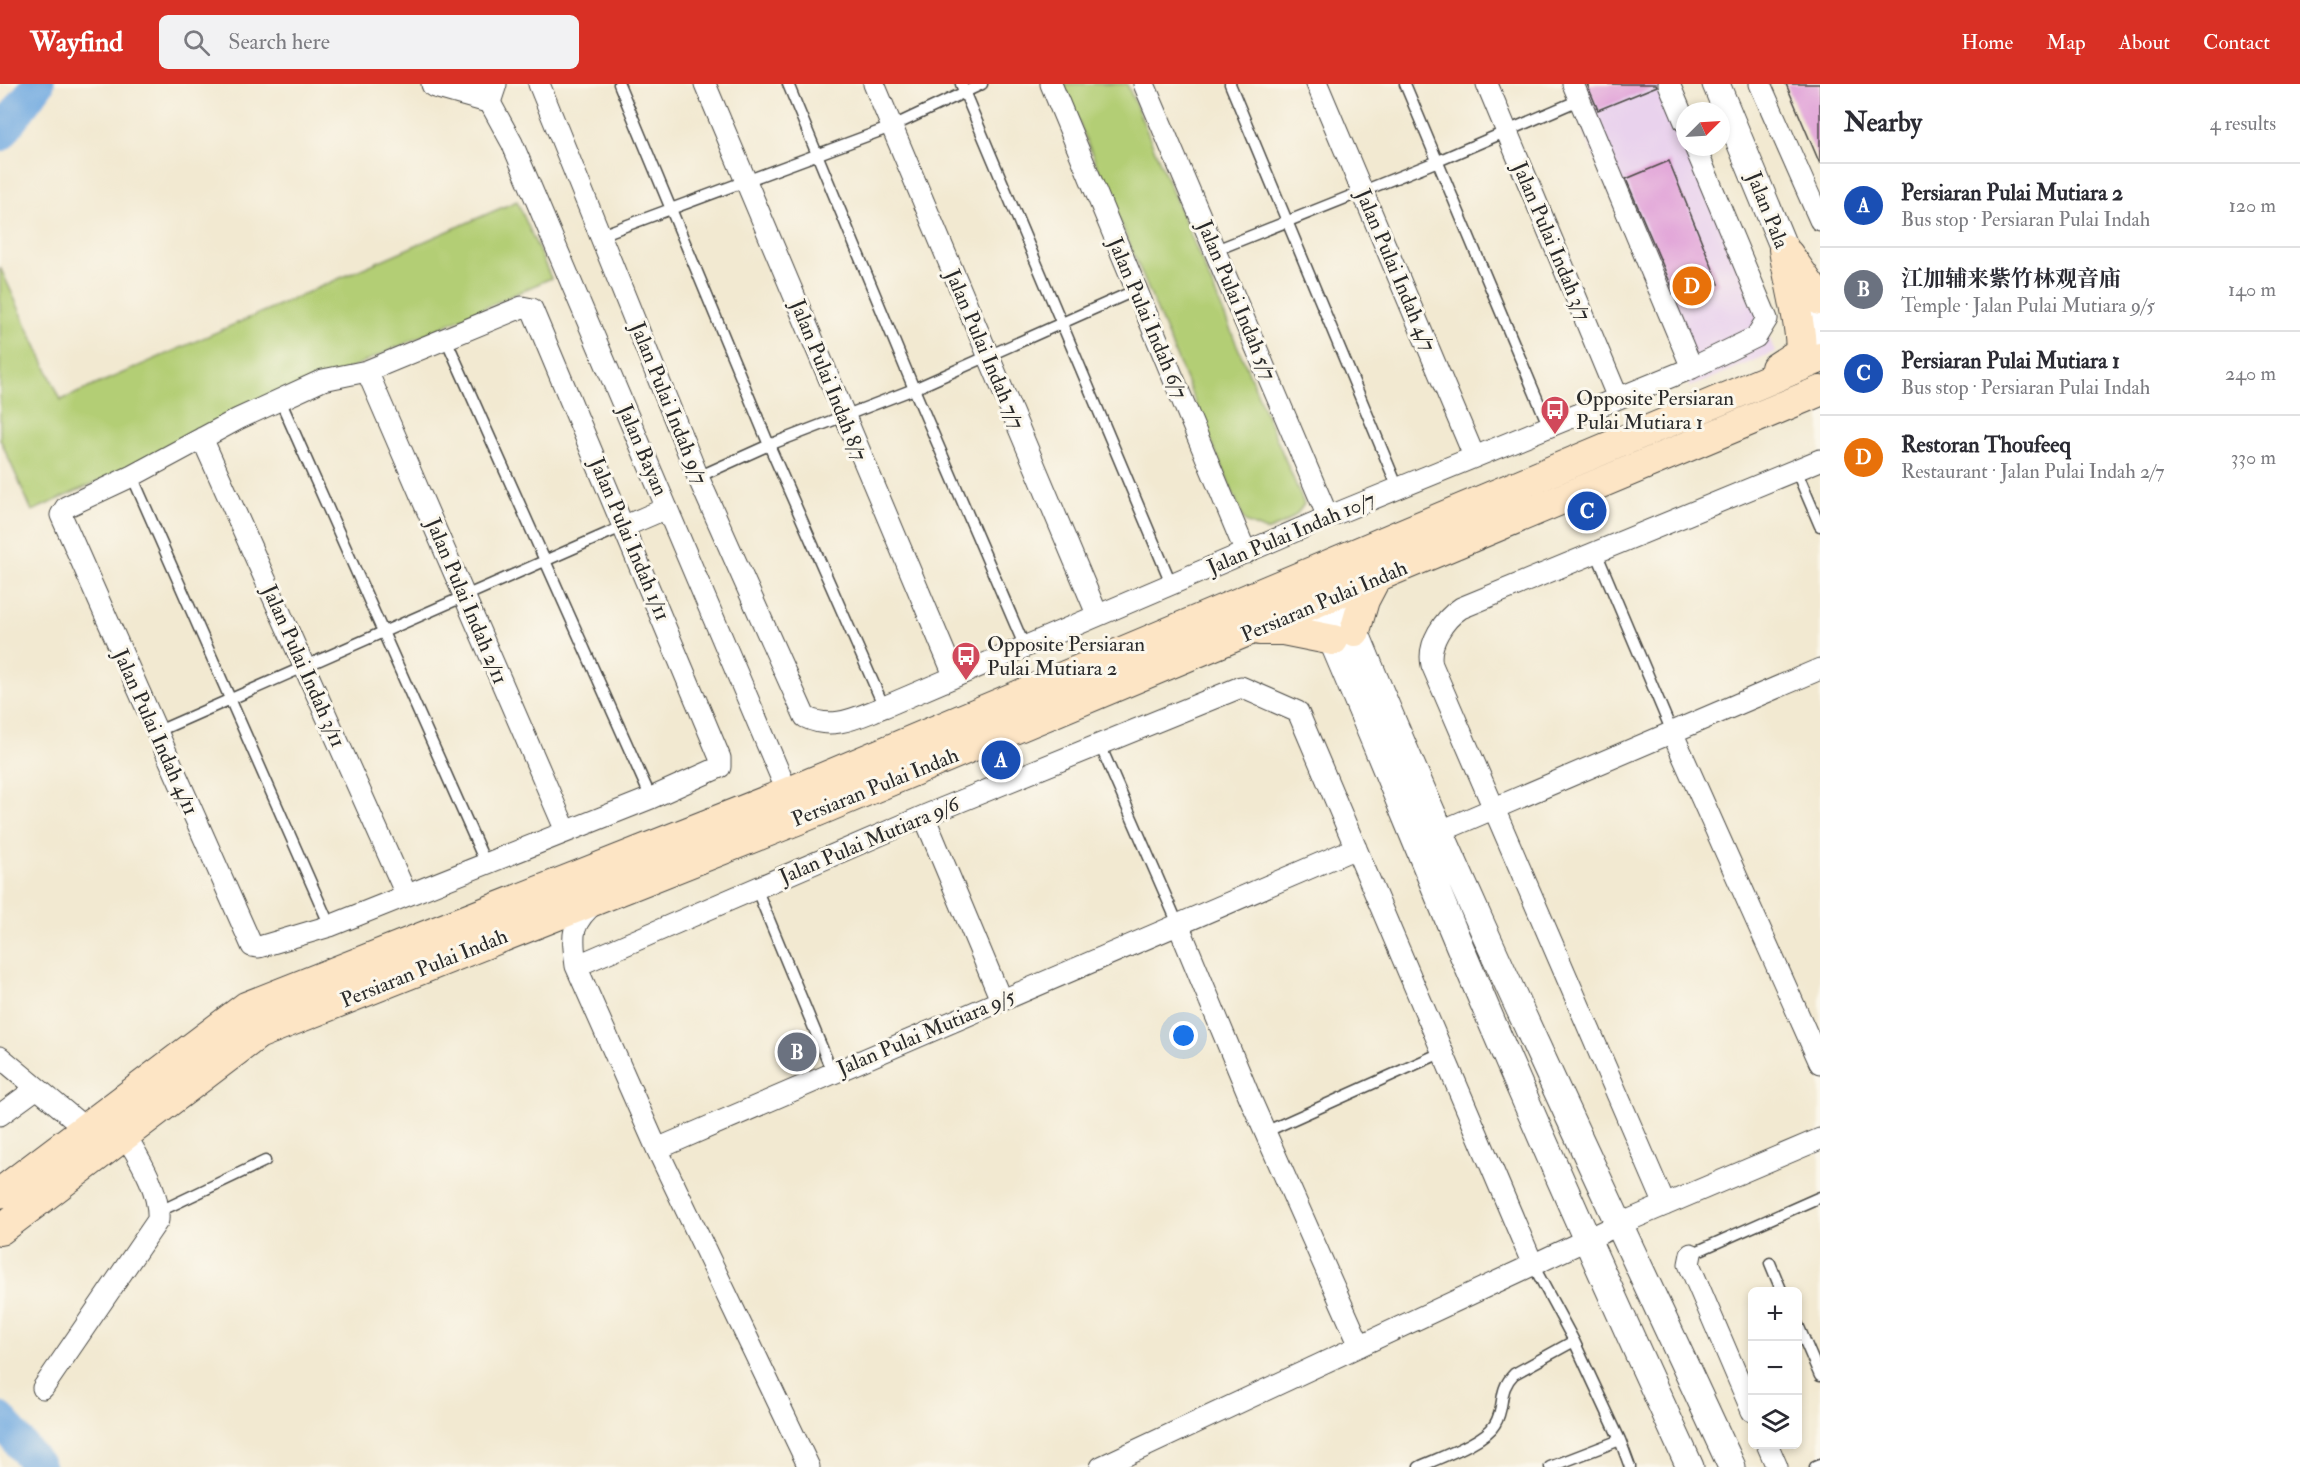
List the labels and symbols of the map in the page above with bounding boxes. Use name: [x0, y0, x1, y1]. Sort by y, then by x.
north arrow: [1676, 102, 1730, 156]
street label: Jalan Pulai Indah 3/7: [1506, 157, 1597, 325]
street label: Jalan Pala: [1740, 167, 1795, 253]
street label: Jalan Pulai Indah 4/7: [1349, 184, 1442, 356]
street label: Jalan Pulai Indah 5/7: [1190, 215, 1282, 384]
street label: Jalan Pulai Indah 6/7: [1101, 233, 1194, 403]
street label: Jalan Pulai Indah 7/7: [938, 264, 1031, 434]
pin: D: [1672, 264, 1712, 308]
street label: Jalan Pulai Indah 8/7: [783, 295, 873, 465]
street label: Jalan Pulai Indah 9/7: [623, 317, 714, 489]
place label: Opposite Persiaran Pulai Mutiara 1: [1576, 385, 1734, 436]
bus stop icon: Opposite Persiaran Pulai Mutiara 1: [1539, 394, 1571, 436]
street label: Jalan Bayan: [611, 399, 674, 500]
street label: Jalan Pulai Indah 1/11: [583, 453, 676, 625]
street label: Jalan Pulai Indah 10/7: [1202, 486, 1380, 581]
pin: C: [1568, 488, 1606, 534]
street label: Jalan Pulai Indah 2/11: [419, 513, 514, 688]
street label: Persiaran Pulai Indah: [1237, 554, 1411, 649]
street label: Jalan Pulai Indah 3/11: [255, 580, 352, 752]
place label: Opposite Persiaran Pulai Mutiara 2: [987, 631, 1145, 682]
bus stop icon: Opposite Persiaran Pulai Mutiara 2: [950, 640, 982, 682]
street label: Jalan Pulai Indah 4/11: [106, 644, 204, 819]
pin: A: [982, 738, 1020, 782]
street label: Persiaran Pulai Indah: [788, 742, 963, 833]
street label: Jalan Pulai Mutiara 9/6: [774, 790, 964, 891]
street label: Persiaran Pulai Indah: [337, 923, 512, 1014]
street label: Jalan Pulai Mutiara 9/5: [832, 982, 1020, 1083]
your location: [1169, 1021, 1198, 1050]
pin: B: [778, 1030, 816, 1074]

